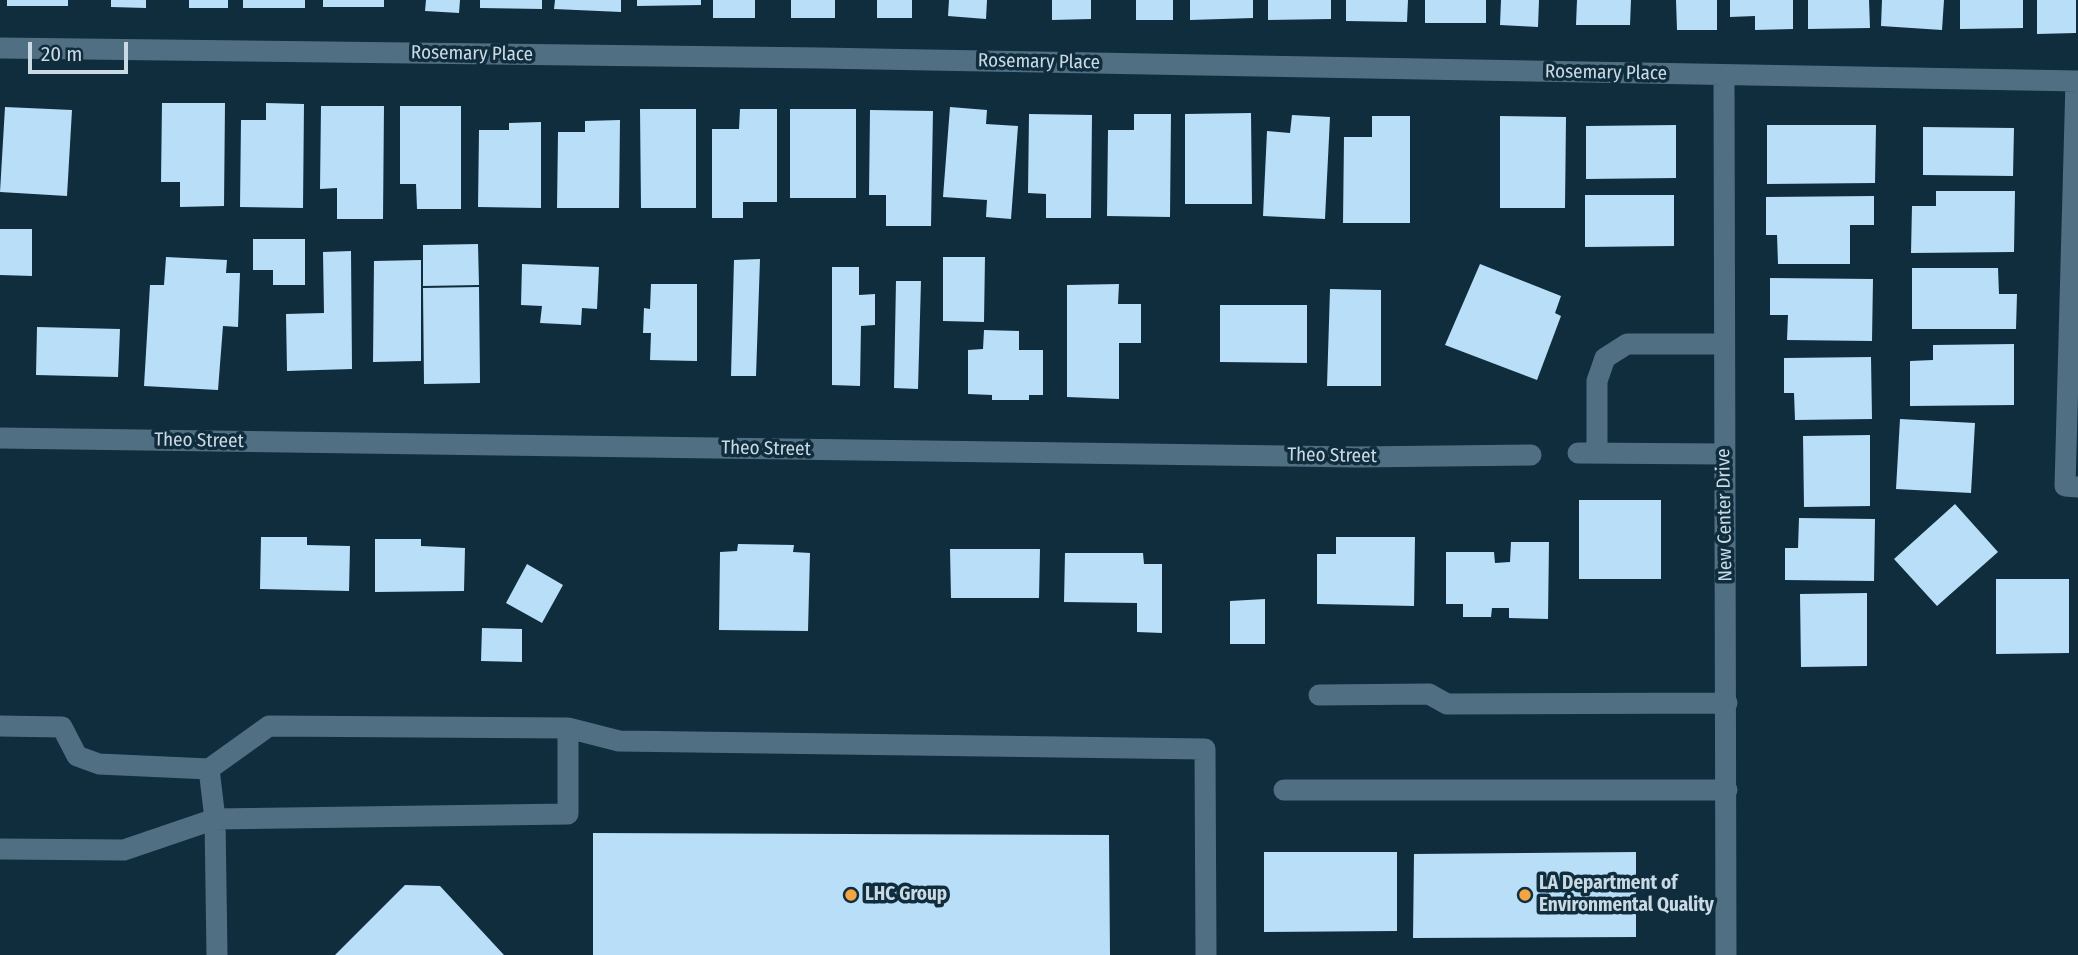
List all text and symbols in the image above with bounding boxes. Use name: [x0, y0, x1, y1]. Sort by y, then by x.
scale bar: [32, 28, 131, 72]
text: 20 m: [41, 41, 82, 67]
street label: Rosemary Place: [411, 42, 533, 66]
street label: Rosemary Place: [978, 50, 1100, 74]
street label: Rosemary Place: [1545, 61, 1667, 85]
street label: Theo Street: [154, 429, 244, 453]
street label: Theo Street: [721, 437, 811, 461]
street label: Theo Street: [1287, 444, 1377, 468]
street label: New Center Drive: [1712, 448, 1738, 582]
place label: LA Department of Environmental Quality: [1539, 873, 1714, 917]
place label: LHC Group: [865, 884, 947, 906]
marker: LHC Group: [843, 887, 859, 903]
marker: LA Department of Environmental Quality: [1517, 887, 1533, 903]

